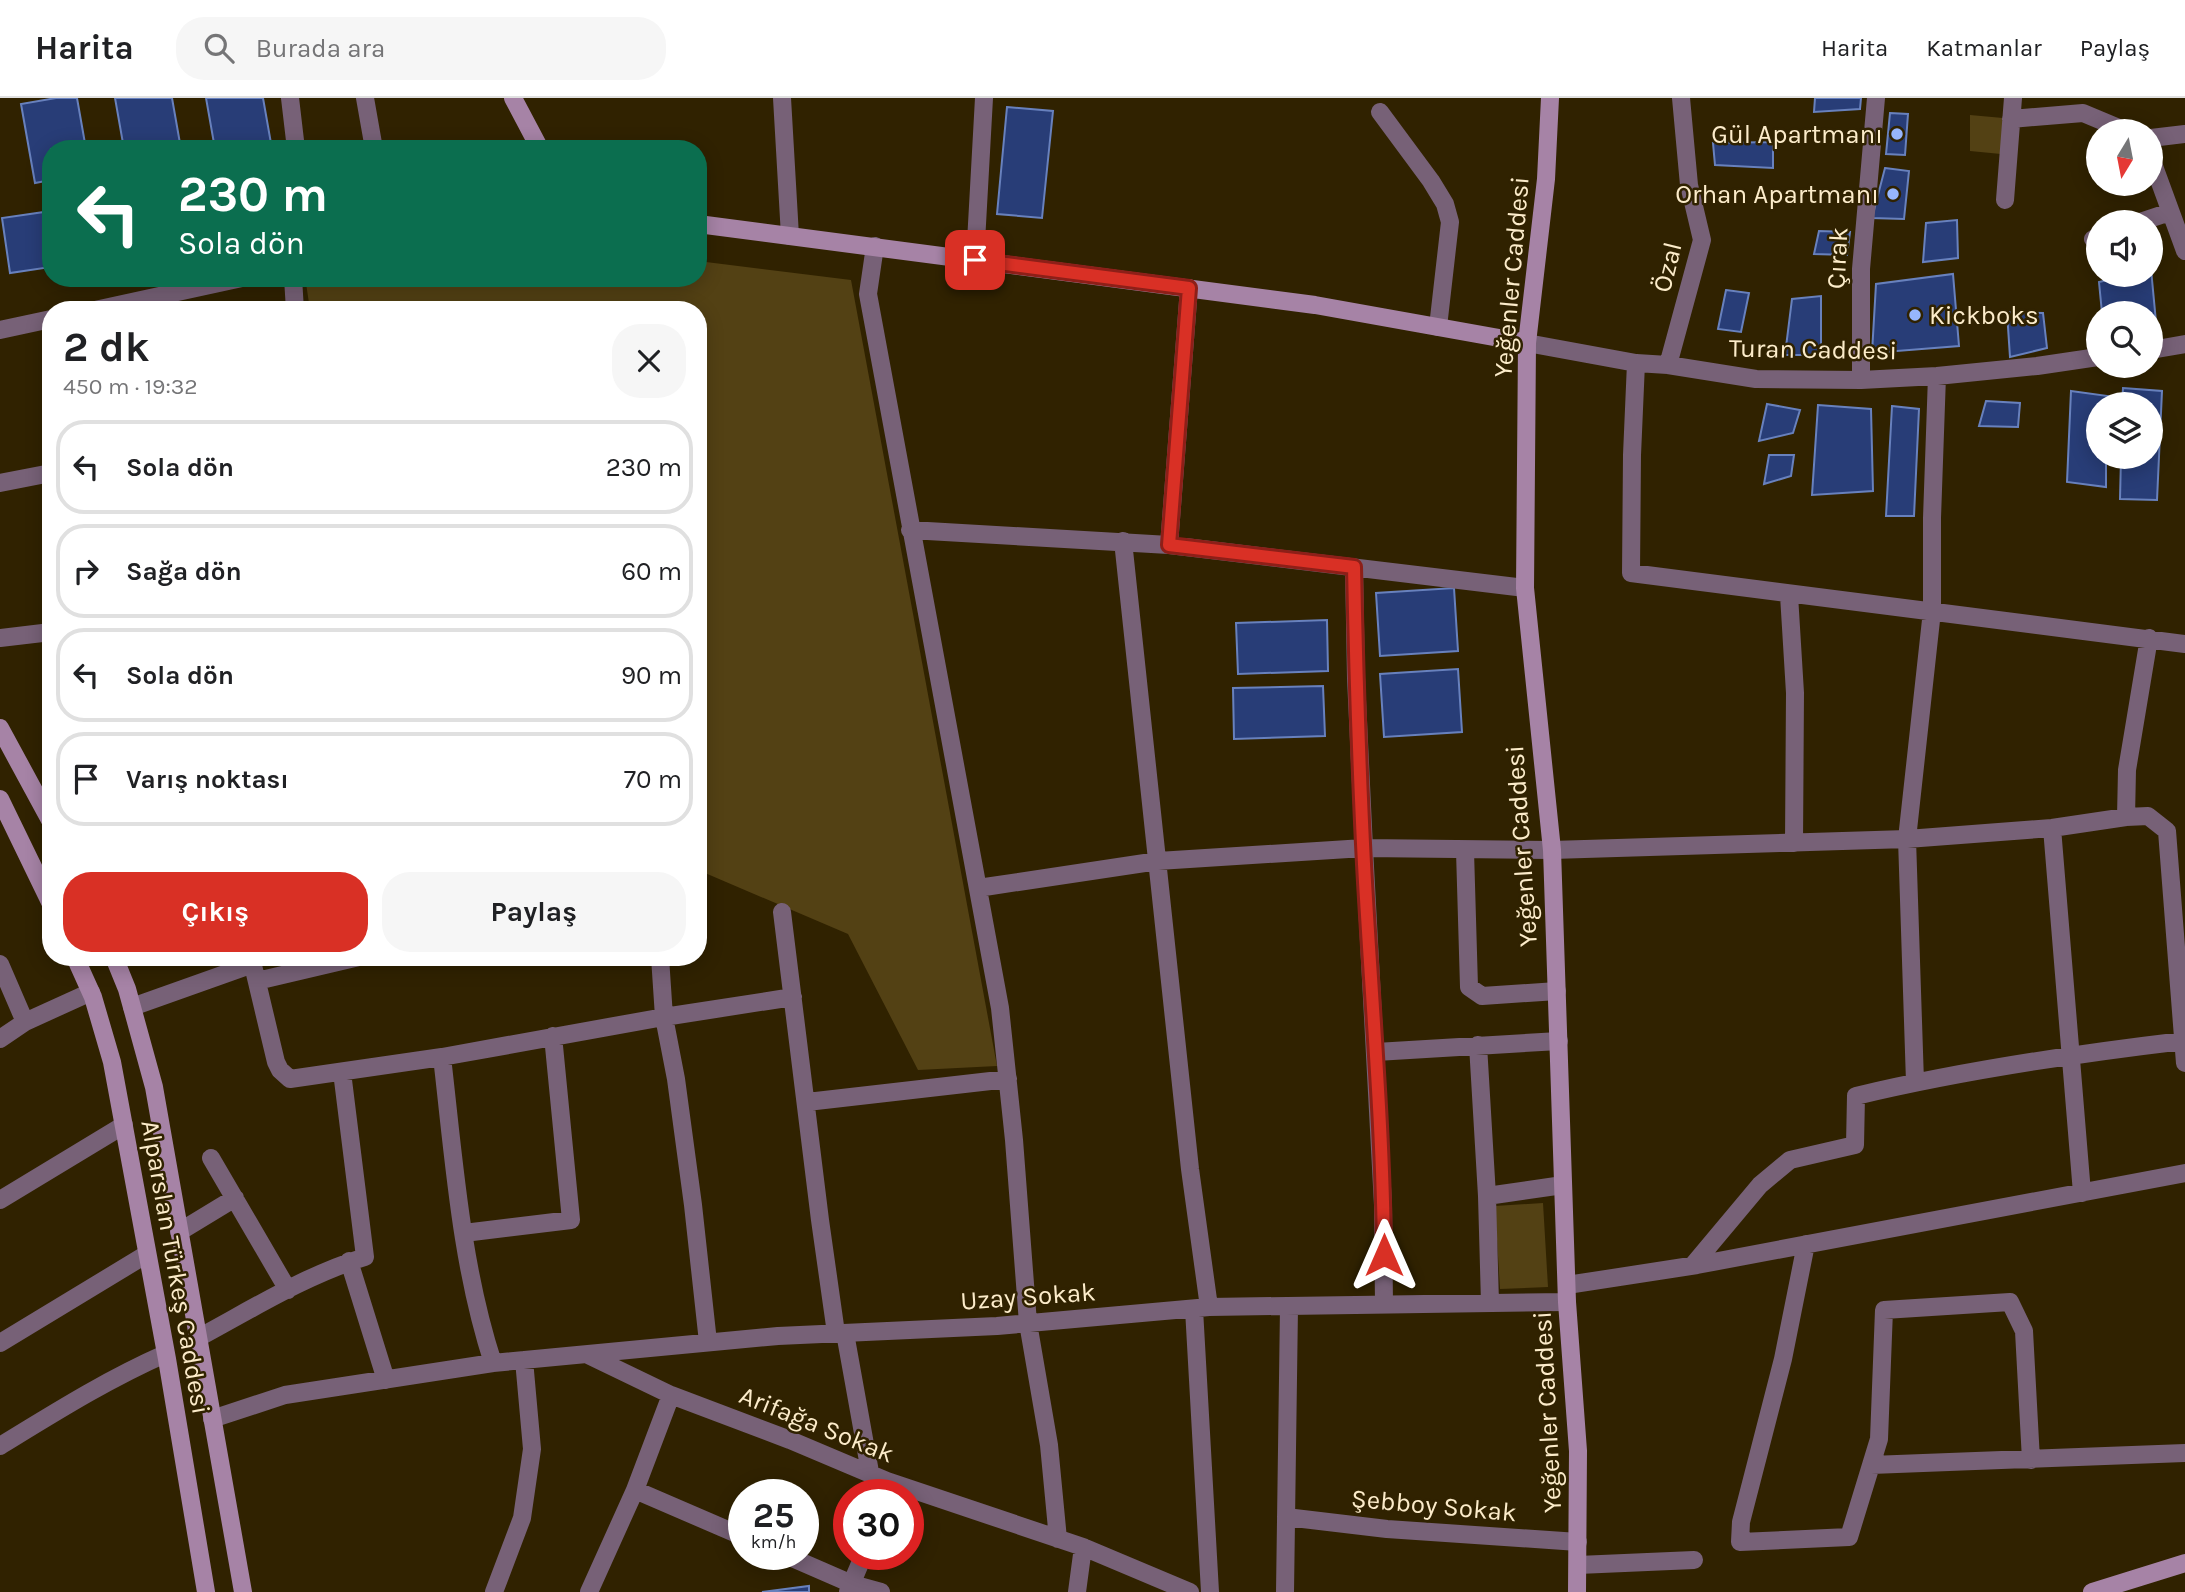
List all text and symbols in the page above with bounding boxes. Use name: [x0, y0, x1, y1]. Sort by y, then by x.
search box: [176, 17, 666, 80]
text: Harita: [35, 29, 134, 67]
icon: search: [200, 29, 238, 67]
text: Burada ara: [256, 33, 385, 64]
text: Harita: [1821, 34, 1888, 62]
text: Katmanlar: [1926, 34, 2042, 62]
text: Paylaş: [2080, 34, 2150, 62]
place label: Gül Apartmanı: [1711, 119, 1883, 150]
north arrow: [2086, 119, 2163, 196]
map controls: [2086, 119, 2163, 469]
marker: Gül Apartmanı: [1889, 126, 1905, 142]
text: 230 m: [178, 166, 328, 223]
icon: left: [63, 168, 154, 259]
street label: Yeğenler Caddesi: [1487, 175, 1536, 379]
place label: Orhan Apartmanı: [1675, 179, 1879, 210]
marker: Orhan Apartmanı: [1885, 186, 1901, 202]
button: sound: [2086, 210, 2163, 287]
text: Sola dön: [178, 225, 305, 262]
street label: Çırak: [1820, 226, 1855, 290]
pin: [945, 230, 1005, 290]
street label: Özal: [1646, 239, 1689, 295]
icon: arrive: [956, 241, 994, 279]
place label: Kickboks: [1929, 300, 2039, 331]
button: search: [2086, 301, 2163, 378]
marker: Kickboks: [1907, 307, 1923, 323]
text: 2 dk: [63, 322, 150, 372]
button: close: [612, 324, 686, 398]
street label: Turan Caddesi: [1729, 333, 1897, 366]
text: 450 m · 19:32: [63, 373, 198, 400]
button: layers: [2086, 392, 2163, 469]
icon: left: [67, 448, 105, 486]
text: Sola dön: [126, 452, 234, 483]
text: 230 m: [606, 452, 682, 483]
icon: right: [67, 552, 105, 590]
text: Sağa dön: [126, 556, 242, 587]
text: 60 m: [621, 556, 682, 587]
icon: left: [67, 656, 105, 694]
text: Sola dön: [126, 660, 234, 691]
text: 90 m: [621, 660, 682, 691]
street label: Yeğenler Caddesi: [1499, 744, 1544, 948]
icon: arrive: [67, 760, 105, 798]
text: Varış noktası: [126, 764, 289, 795]
text: 70 m: [624, 764, 682, 795]
button: Çıkış: [63, 872, 368, 952]
button: Paylaş: [382, 872, 686, 952]
street label: Alparslan Türkeş Caddesi: [134, 1118, 217, 1417]
position arrow: [1347, 1218, 1421, 1292]
street label: Uzay Sokak: [959, 1276, 1097, 1317]
street label: Yeğenler Caddesi: [1527, 1310, 1568, 1513]
street label: Arifağa Sokak: [735, 1379, 899, 1470]
speed limit sign: 30: [833, 1479, 924, 1570]
street label: Şebboy Sokak: [1350, 1483, 1518, 1528]
text: 25: [753, 1495, 794, 1536]
text: km/h: [751, 1531, 796, 1553]

